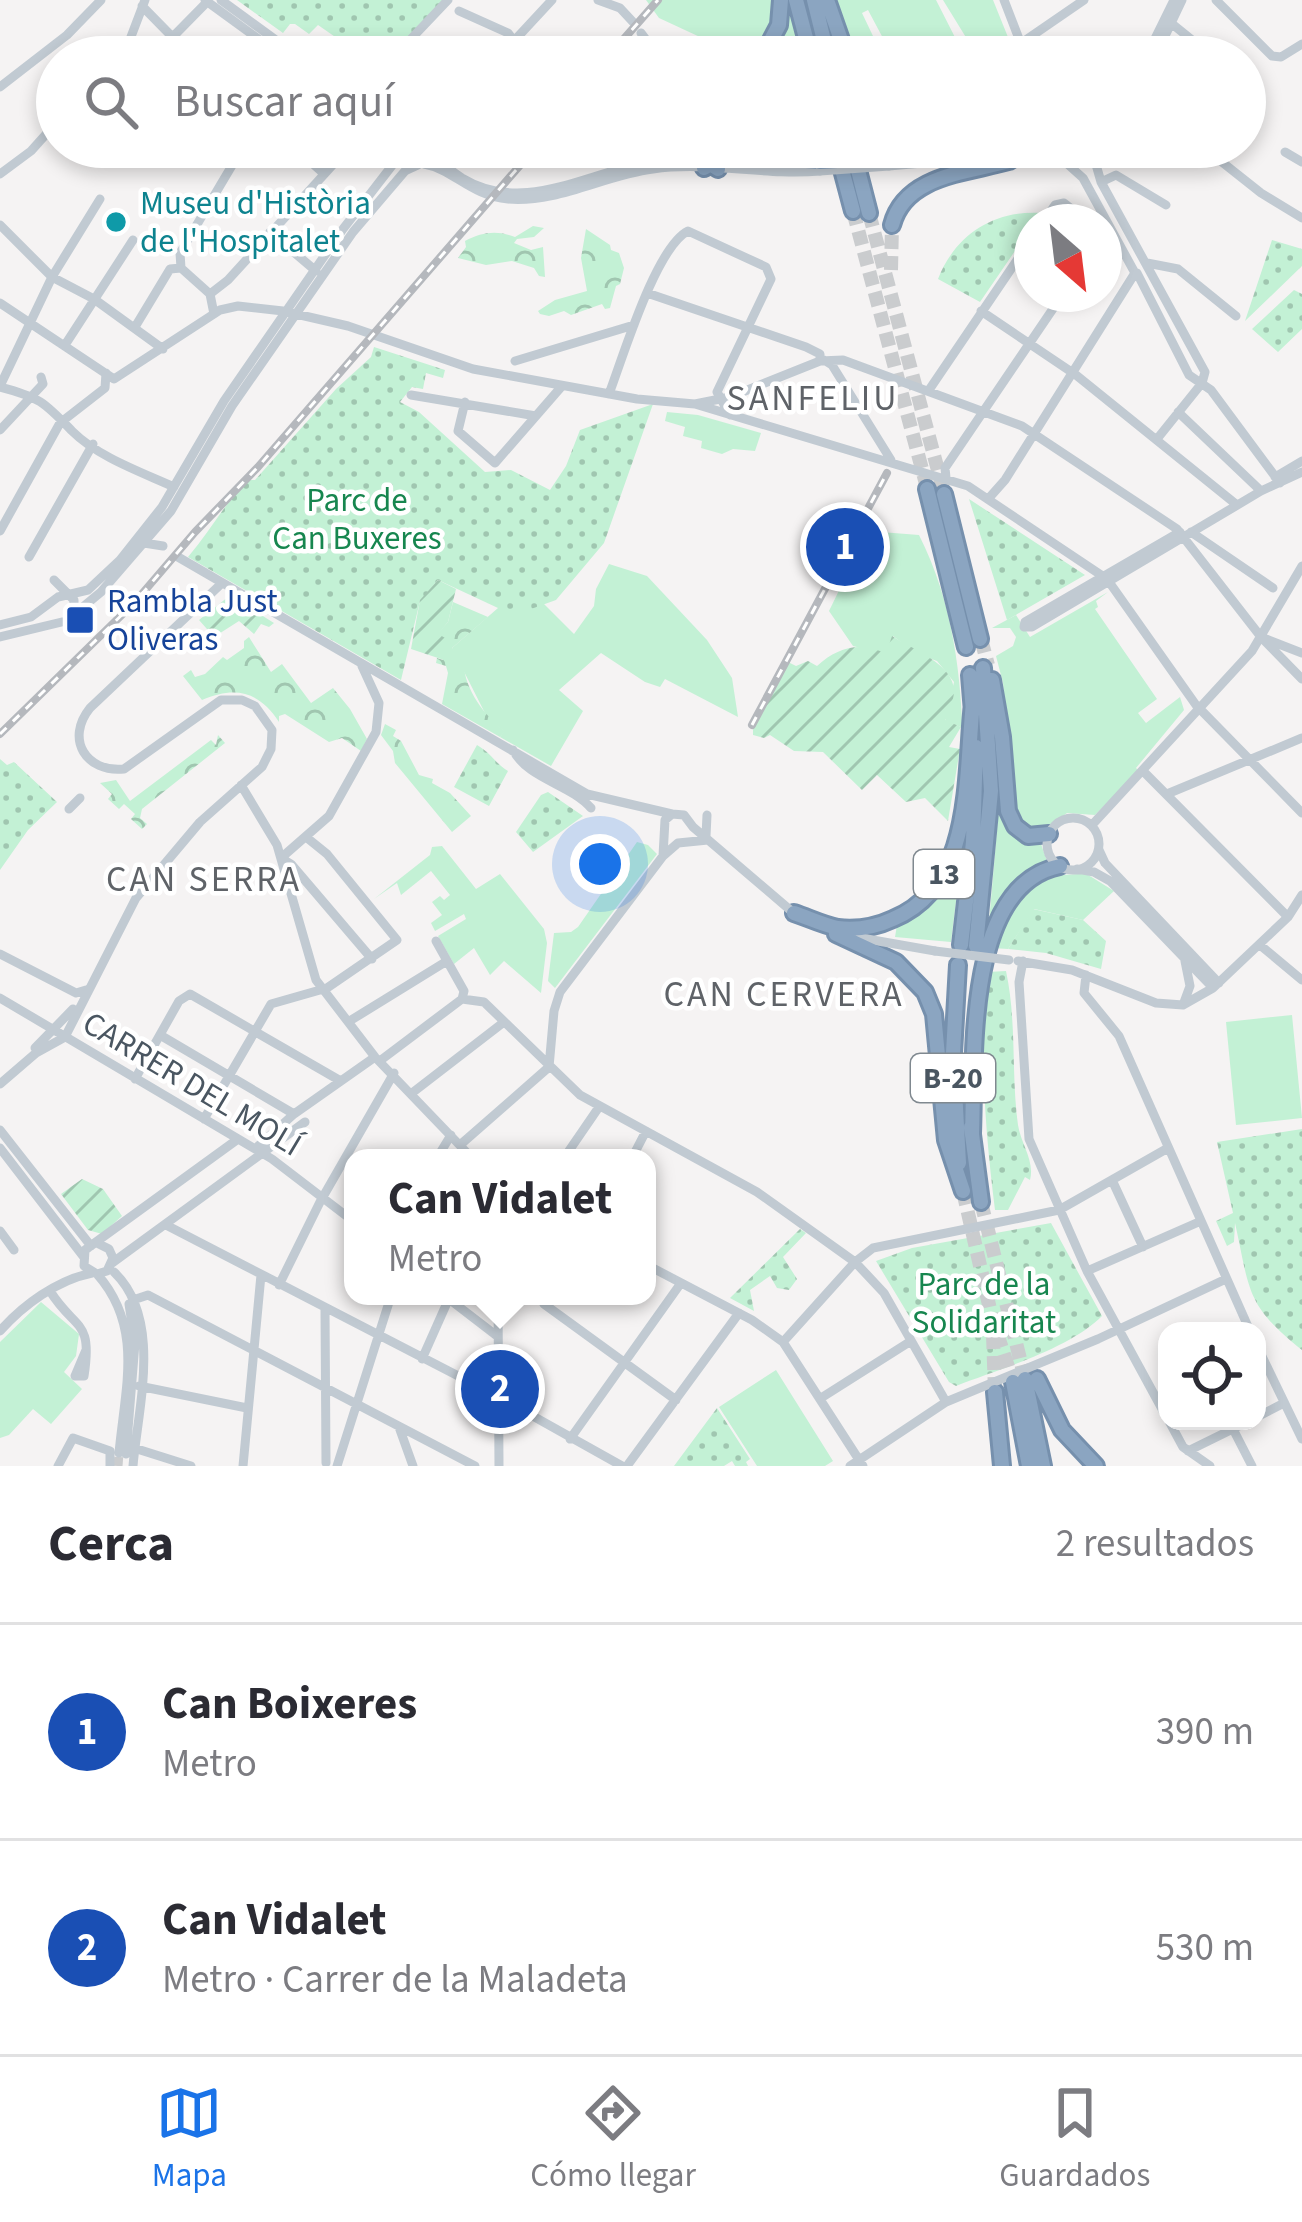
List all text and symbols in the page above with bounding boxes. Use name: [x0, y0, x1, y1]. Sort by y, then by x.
search box: [36, 36, 1266, 168]
icon: search: [78, 69, 144, 135]
text: Buscar aquí: [174, 70, 394, 134]
place label: Museu d'Història de l'Hospitalet: [140, 180, 371, 265]
north arrow: [1014, 204, 1122, 312]
marker: Museu d'Història de l'Hospitalet: [103, 209, 129, 235]
district label: SANFELIU: [726, 373, 900, 424]
park label: Parc de Can Buxeres: [272, 477, 442, 562]
pin: 1: [806, 502, 884, 592]
place label: Rambla Just Oliveras: [107, 578, 278, 663]
marker: Rambla Just Oliveras: [64, 604, 96, 636]
your location: [570, 834, 630, 894]
road number: 13: [914, 850, 974, 898]
district label: CAN SERRA: [106, 854, 302, 905]
district label: CAN CERVERA: [663, 969, 905, 1020]
street label: CARRER DEL MOLÍ: [74, 1000, 312, 1169]
road number: B-20: [911, 1054, 995, 1102]
popup: [344, 1149, 656, 1305]
text: Can Vidalet: [388, 1167, 612, 1231]
text: Metro: [388, 1231, 483, 1287]
park label: Parc de la Solidaritat: [912, 1261, 1056, 1346]
map controls: [1158, 1322, 1266, 1430]
button: locate: [1158, 1322, 1266, 1430]
pin: 2: [461, 1344, 539, 1434]
text: Cerca: [48, 1508, 174, 1580]
text: 2 resultados: [1056, 1516, 1254, 1572]
text: Can Boixeres: [162, 1672, 417, 1736]
text: 1: [77, 1704, 97, 1760]
text: 390 m: [1156, 1704, 1254, 1760]
text: Metro: [162, 1736, 257, 1792]
text: Can Vidalet: [162, 1888, 387, 1952]
text: 2: [77, 1920, 97, 1976]
text: 530 m: [1156, 1920, 1254, 1976]
text: Metro · Carrer de la Maladeta: [162, 1952, 628, 2008]
tab: Mapa: [152, 2080, 227, 2199]
tab: Cómo llegar: [530, 2080, 696, 2199]
tab: Guardados: [999, 2080, 1150, 2199]

